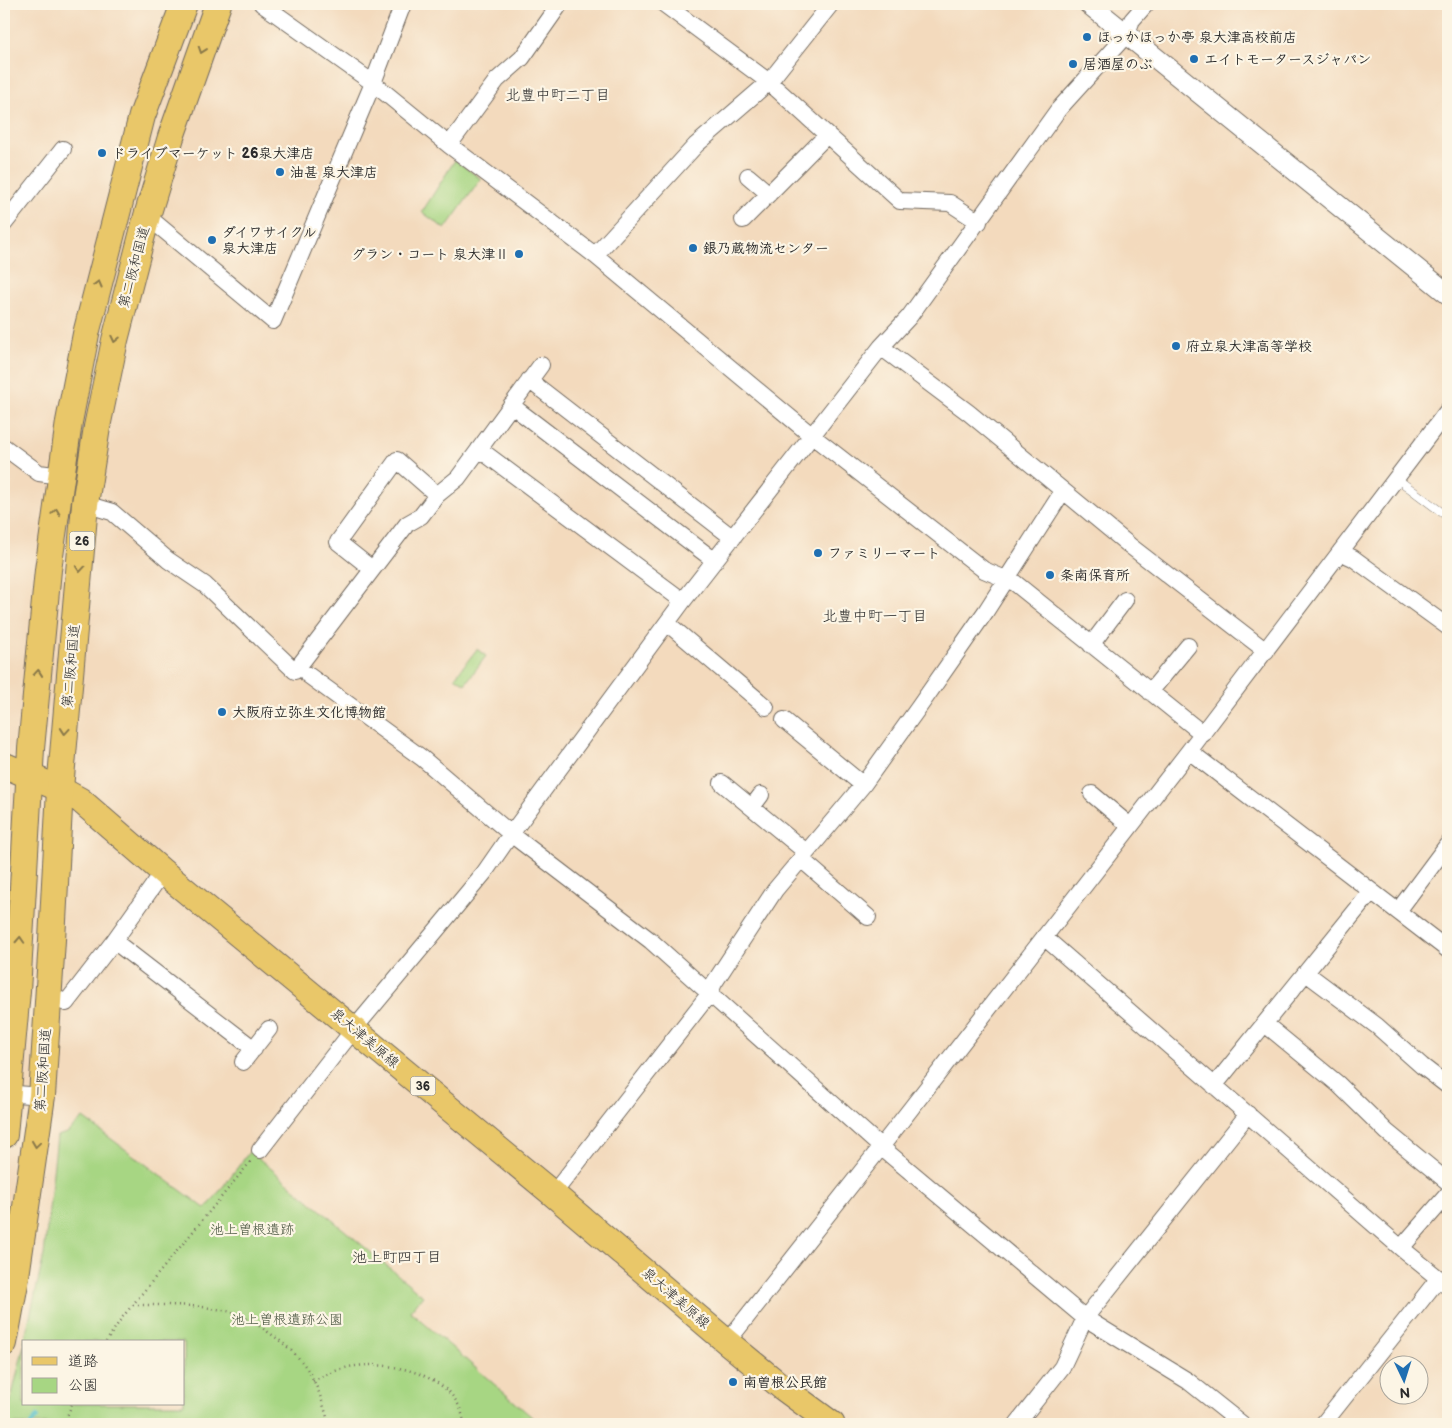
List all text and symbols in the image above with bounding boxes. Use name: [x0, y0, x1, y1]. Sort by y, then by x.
place label: ほっかほっか亭 泉大津高校前店: [1097, 29, 1297, 46]
marker: ほっかほっか亭 泉大津高校前店: [1081, 31, 1093, 43]
one-way arrow: [197, 45, 207, 54]
place label: エイトモータースジャパン: [1204, 51, 1371, 68]
marker: エイトモータースジャパン: [1188, 53, 1200, 65]
place label: 居酒屋のぶ: [1083, 56, 1153, 73]
marker: 居酒屋のぶ: [1067, 58, 1079, 70]
district label: 北豊中町二丁目: [505, 86, 611, 105]
place label: ドライブマーケット 26泉大津店: [112, 145, 314, 162]
marker: ドライブマーケット 26泉大津店: [96, 147, 108, 159]
place label: 油甚 泉大津店: [290, 164, 378, 181]
marker: 油甚 泉大津店: [274, 166, 286, 178]
street label: 第二阪和国道: [115, 224, 153, 310]
place label: ダイワサイクル 泉大津店: [222, 224, 317, 257]
marker: ダイワサイクル 泉大津店: [206, 234, 218, 246]
place label: 銀乃蔵物流センター: [703, 240, 829, 257]
marker: 銀乃蔵物流センター: [687, 242, 699, 254]
place label: グラン・コート 泉大津Ⅱ: [351, 246, 509, 263]
marker: グラン・コート 泉大津Ⅱ: [513, 248, 525, 260]
one-way arrow: [92, 279, 103, 288]
one-way arrow: [110, 335, 121, 344]
place label: 府立泉大津高等学校: [1186, 338, 1312, 355]
marker: 府立泉大津高等学校: [1170, 340, 1182, 352]
one-way arrow: [50, 508, 61, 516]
road number: 26: [70, 532, 94, 550]
place label: ファミリーマート: [828, 545, 941, 562]
marker: ファミリーマート: [812, 547, 824, 559]
one-way arrow: [74, 565, 85, 573]
place label: 条南保育所: [1060, 567, 1130, 584]
marker: 条南保育所: [1044, 569, 1056, 581]
district label: 北豊中町一丁目: [822, 607, 928, 626]
street label: 第二阪和国道: [59, 623, 83, 709]
one-way arrow: [32, 669, 43, 677]
place label: 大阪府立弥生文化博物館: [232, 704, 386, 721]
marker: 大阪府立弥生文化博物館: [216, 706, 228, 718]
one-way arrow: [60, 727, 71, 735]
one-way arrow: [14, 936, 25, 944]
street label: 泉大津美原線: [327, 1004, 403, 1072]
street label: 第二阪和国道: [32, 1028, 54, 1112]
road number: 36: [410, 1076, 436, 1096]
one-way arrow: [31, 1140, 41, 1148]
park label: 池上曽根遺跡: [210, 1221, 294, 1238]
district label: 池上町四丁目: [352, 1248, 442, 1267]
street label: 泉大津美原線: [639, 1264, 713, 1332]
park label: 池上曽根遺跡公園: [231, 1311, 343, 1328]
legend: [22, 1340, 185, 1406]
text: 道路: [68, 1352, 98, 1371]
north arrow: [1380, 1356, 1430, 1406]
place label: 南曽根公民館: [743, 1374, 827, 1391]
text: 公園: [68, 1376, 98, 1395]
marker: 南曽根公民館: [727, 1376, 739, 1388]
text: N: [1399, 1384, 1411, 1401]

